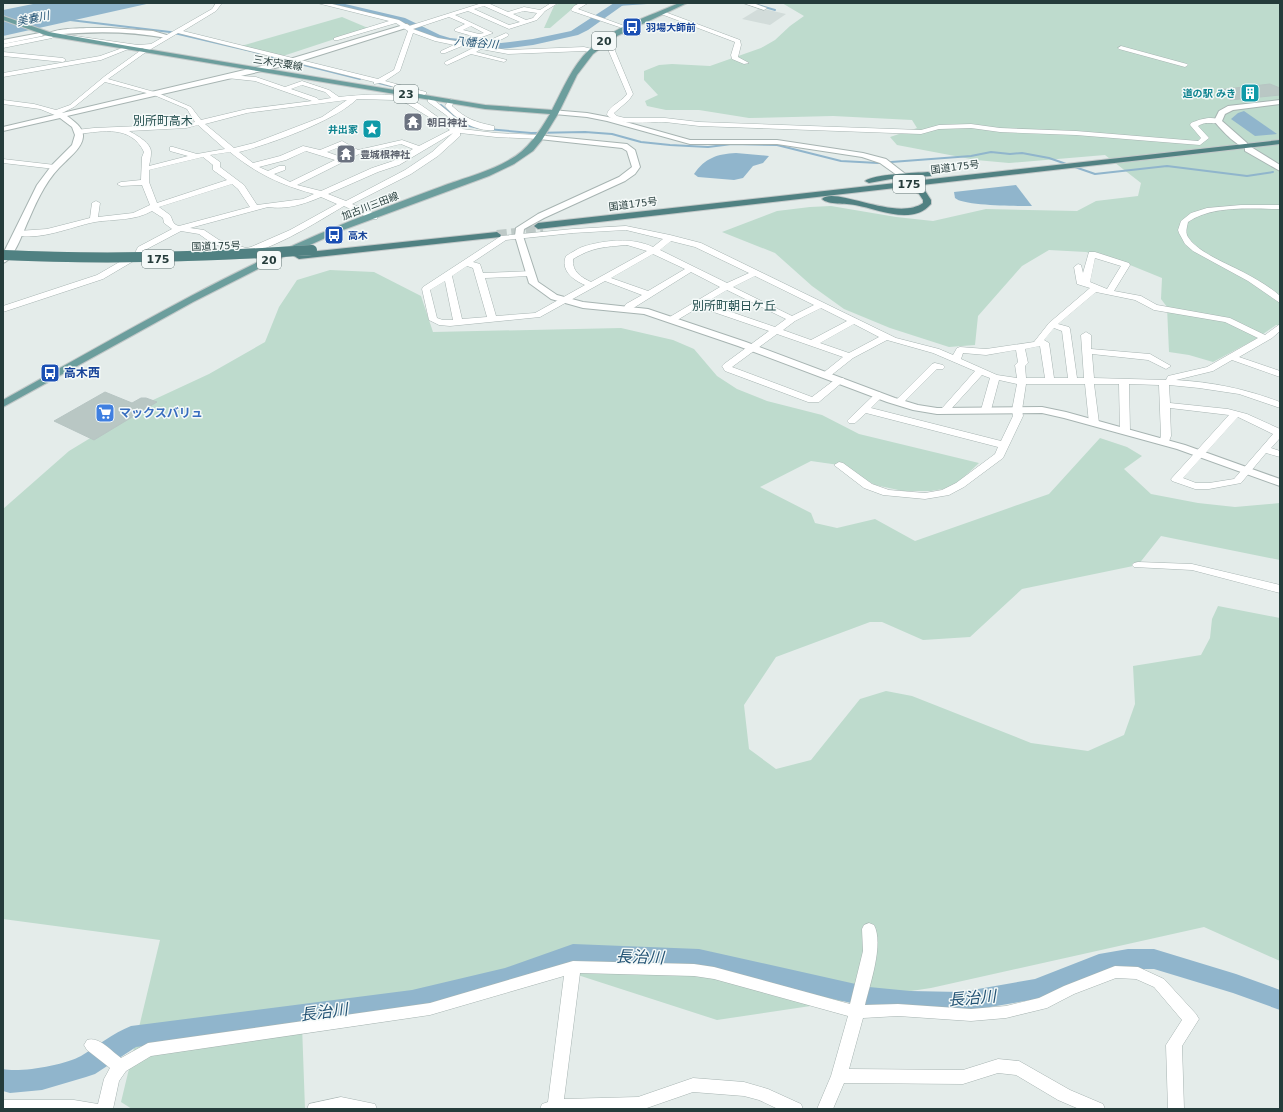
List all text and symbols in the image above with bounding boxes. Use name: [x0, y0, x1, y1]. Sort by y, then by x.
water label: 美嚢川: [16, 9, 51, 29]
bus stop icon: 羽場大師前: [621, 16, 643, 38]
place label: 羽場大師前: [645, 22, 696, 33]
road number: 20: [592, 32, 616, 50]
water label: 八幡谷川: [454, 35, 499, 51]
street label: 三木宍粟線: [252, 54, 304, 72]
building icon: 道の駅 みき: [1239, 82, 1261, 104]
road number: 23: [394, 85, 418, 103]
place label: 道の駅 みき: [1183, 88, 1236, 99]
temple icon: 朝日神社: [402, 111, 424, 133]
district label: 別所町高木: [133, 114, 193, 128]
place label: 朝日神社: [427, 117, 468, 128]
place icon: 井出家: [361, 118, 383, 140]
place label: 井出家: [328, 124, 358, 135]
temple icon: 豊城根神社: [335, 143, 357, 165]
place label: 豊城根神社: [360, 149, 411, 160]
street label: 国道175号: [930, 159, 980, 175]
road number: 175: [893, 175, 925, 193]
street label: 加古川三田線: [340, 190, 400, 222]
street label: 国道175号: [608, 196, 658, 212]
bus stop icon: 高木: [323, 224, 345, 246]
place label: 高木: [348, 230, 368, 241]
street label: 国道175号: [191, 240, 241, 252]
road number: 175: [142, 250, 174, 268]
road number: 20: [257, 251, 281, 269]
district label: 別所町朝日ケ丘: [692, 299, 776, 313]
bus stop icon: 高木西: [39, 362, 61, 384]
place label: 高木西: [64, 366, 100, 380]
supermarket icon: マックスバリュ: [94, 402, 116, 424]
place label: マックスバリュ: [119, 406, 203, 420]
water label: 長治川: [616, 947, 666, 967]
water label: 長治川: [947, 986, 999, 1010]
water label: 長治川: [299, 999, 351, 1024]

